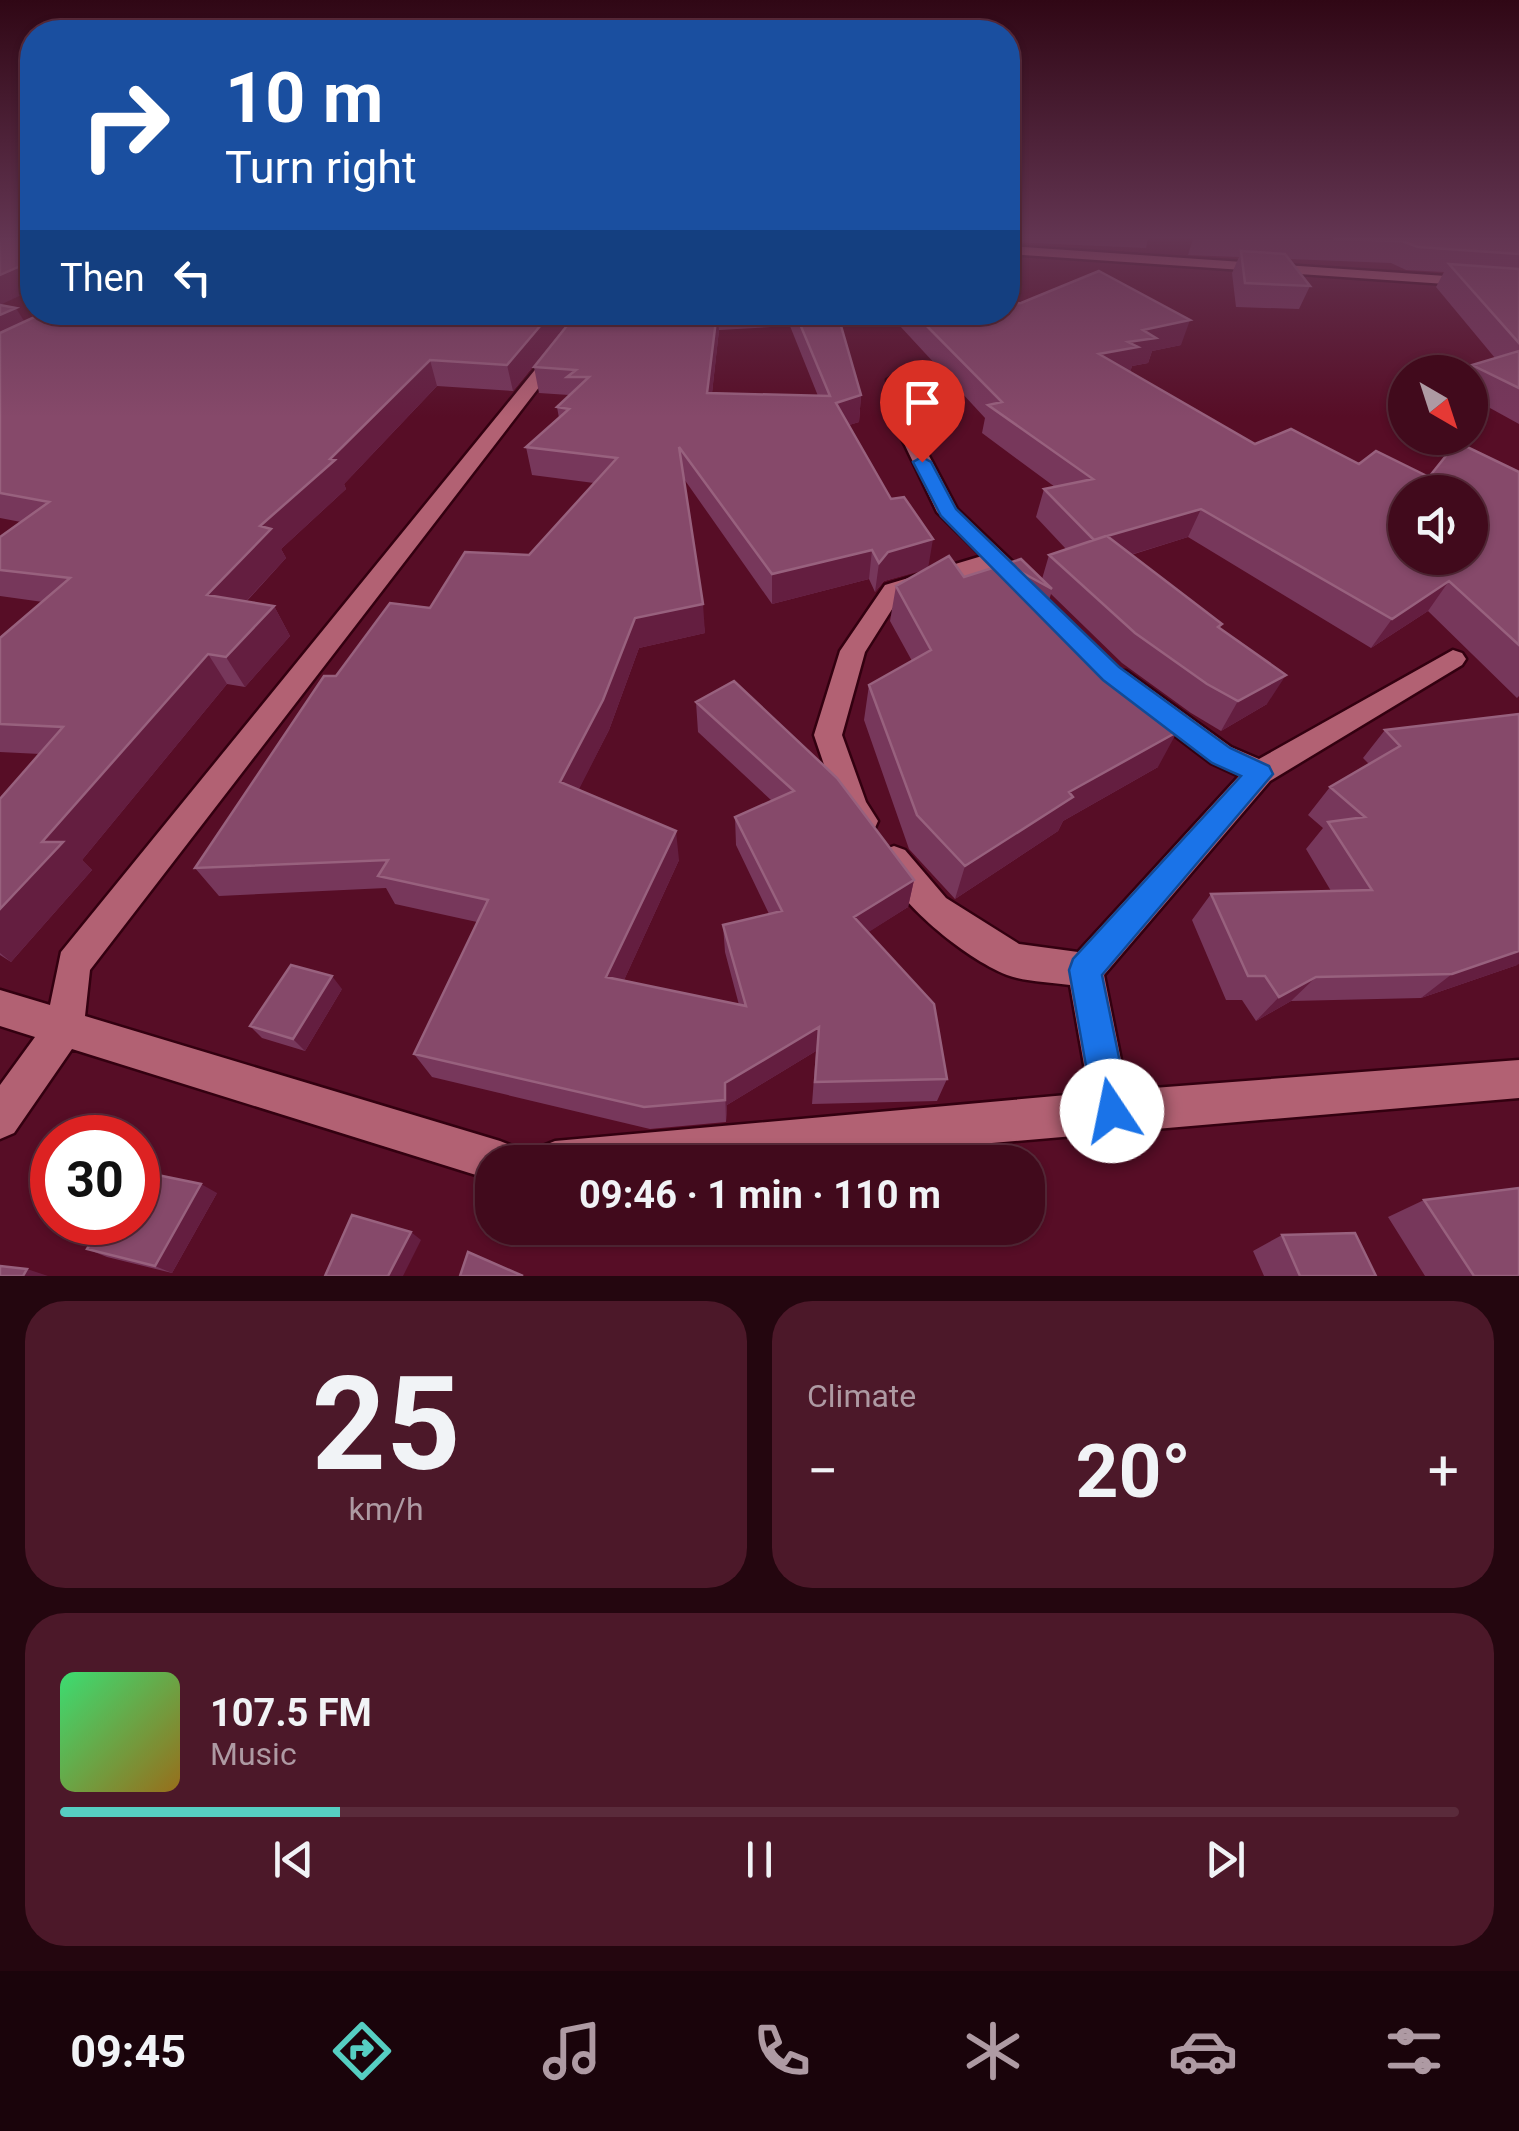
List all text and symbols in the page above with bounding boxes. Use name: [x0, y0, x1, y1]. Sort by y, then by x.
text: 10 m: [225, 57, 383, 139]
icon: right: [60, 60, 190, 190]
text: Turn right: [225, 141, 417, 194]
icon: left: [165, 250, 220, 305]
text: Then: [60, 256, 145, 300]
north arrow: [1388, 355, 1488, 455]
map controls: [1388, 355, 1488, 575]
pin: [880, 360, 965, 463]
icon: arrive: [895, 375, 950, 430]
button: sound: [1388, 475, 1488, 575]
position arrow: [1060, 1059, 1164, 1163]
speed limit sign: 30: [30, 1115, 160, 1245]
text: 09:46 · 1 min · 110 m: [579, 1173, 941, 1217]
text: 25: [311, 1348, 461, 1501]
text: Climate: [807, 1377, 916, 1415]
text: 20°: [1075, 1427, 1191, 1515]
text: −: [807, 1439, 838, 1503]
text: +: [1428, 1439, 1459, 1503]
text: km/h: [348, 1490, 424, 1528]
text: 107.5 FM: [210, 1691, 372, 1735]
text: Music: [210, 1735, 297, 1773]
icon: previous: [266, 1832, 321, 1887]
icon: pause: [732, 1832, 787, 1887]
icon: next: [1198, 1832, 1253, 1887]
icon: directions: [327, 2016, 397, 2086]
icon: music: [537, 2016, 607, 2086]
icon: phone: [747, 2016, 817, 2086]
icon: climate: [958, 2016, 1028, 2086]
icon: car: [1168, 2016, 1238, 2086]
icon: filters: [1379, 2016, 1449, 2086]
text: 09:45: [70, 2025, 186, 2078]

